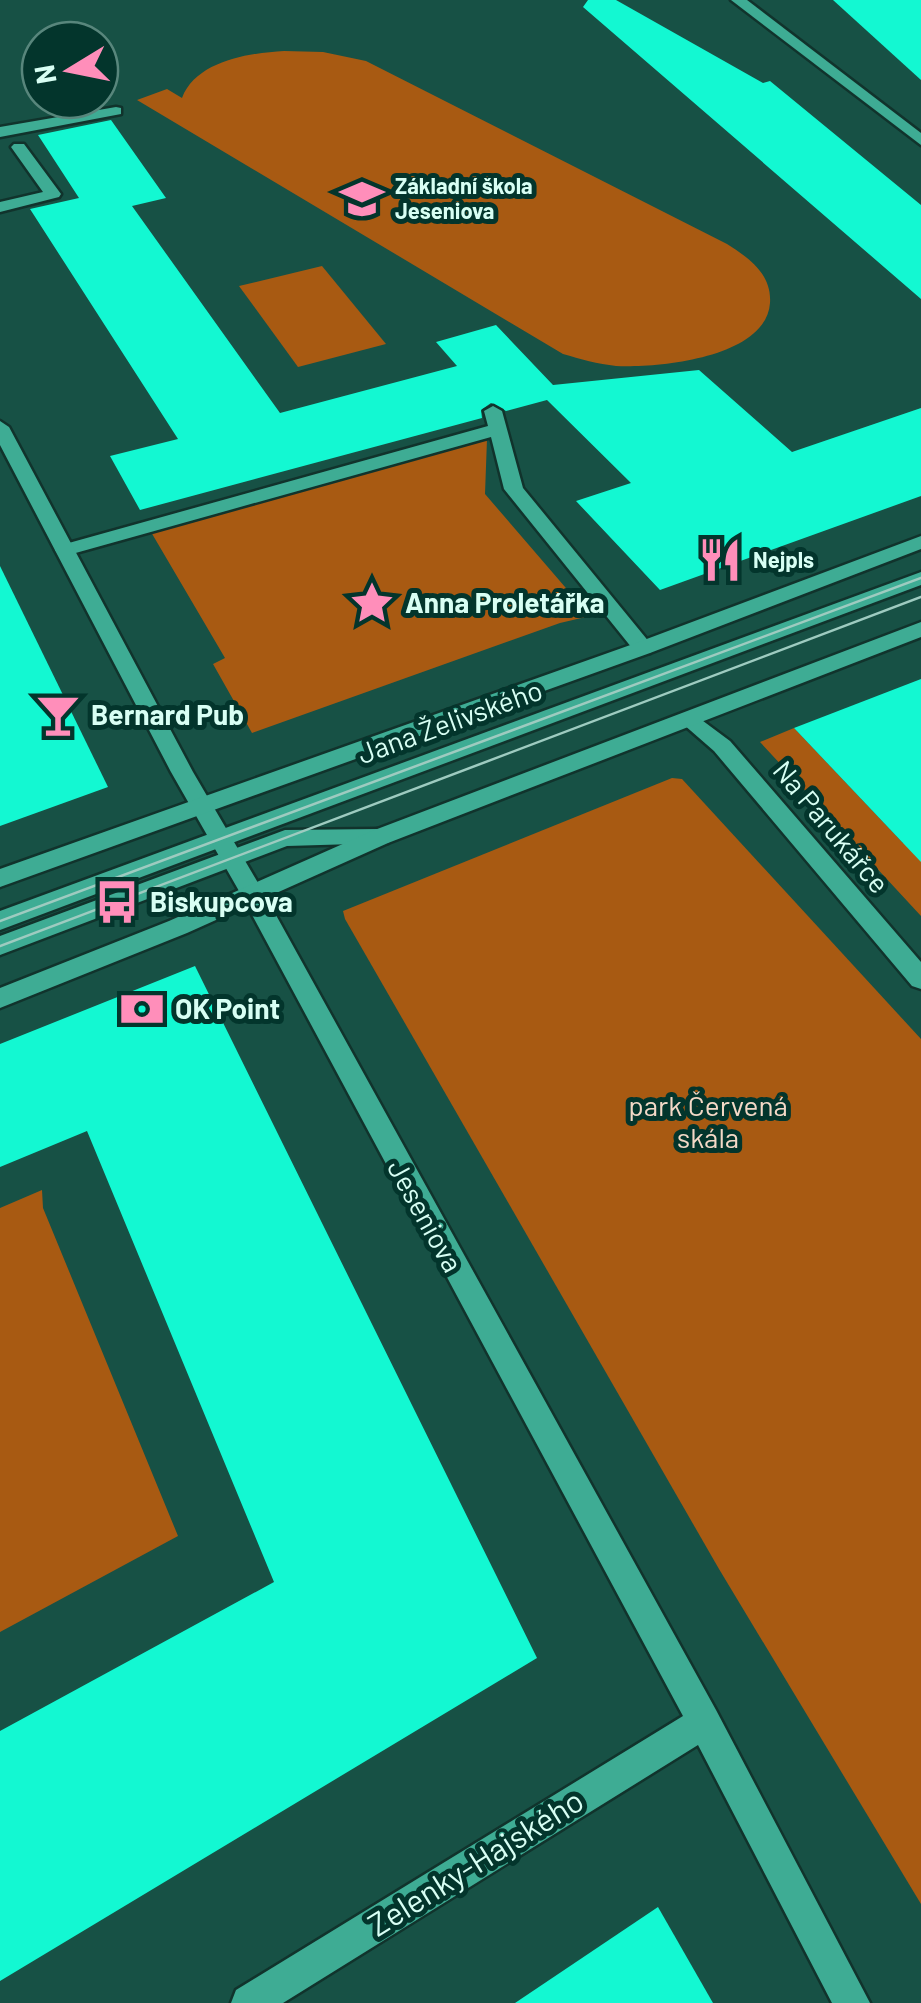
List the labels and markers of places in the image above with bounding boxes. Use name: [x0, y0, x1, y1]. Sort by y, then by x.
place label: Základní škola Jeseniova: [395, 172, 533, 223]
school or university icon: Základní škola Jeseniova: [338, 175, 386, 223]
restaurant icon: Nejpls: [696, 536, 744, 584]
place label: Nejpls: [753, 546, 814, 572]
place icon: Anna Proletářka: [348, 579, 396, 627]
place label: Anna Proletářka: [405, 585, 605, 619]
bar icon: Bernard Pub: [34, 691, 82, 739]
place label: Bernard Pub: [91, 697, 244, 731]
bus stop icon: Biskupcova: [93, 878, 141, 926]
place label: Biskupcova: [150, 884, 293, 918]
bank icon: OK Point: [118, 985, 166, 1033]
place label: OK Point: [175, 991, 280, 1025]

